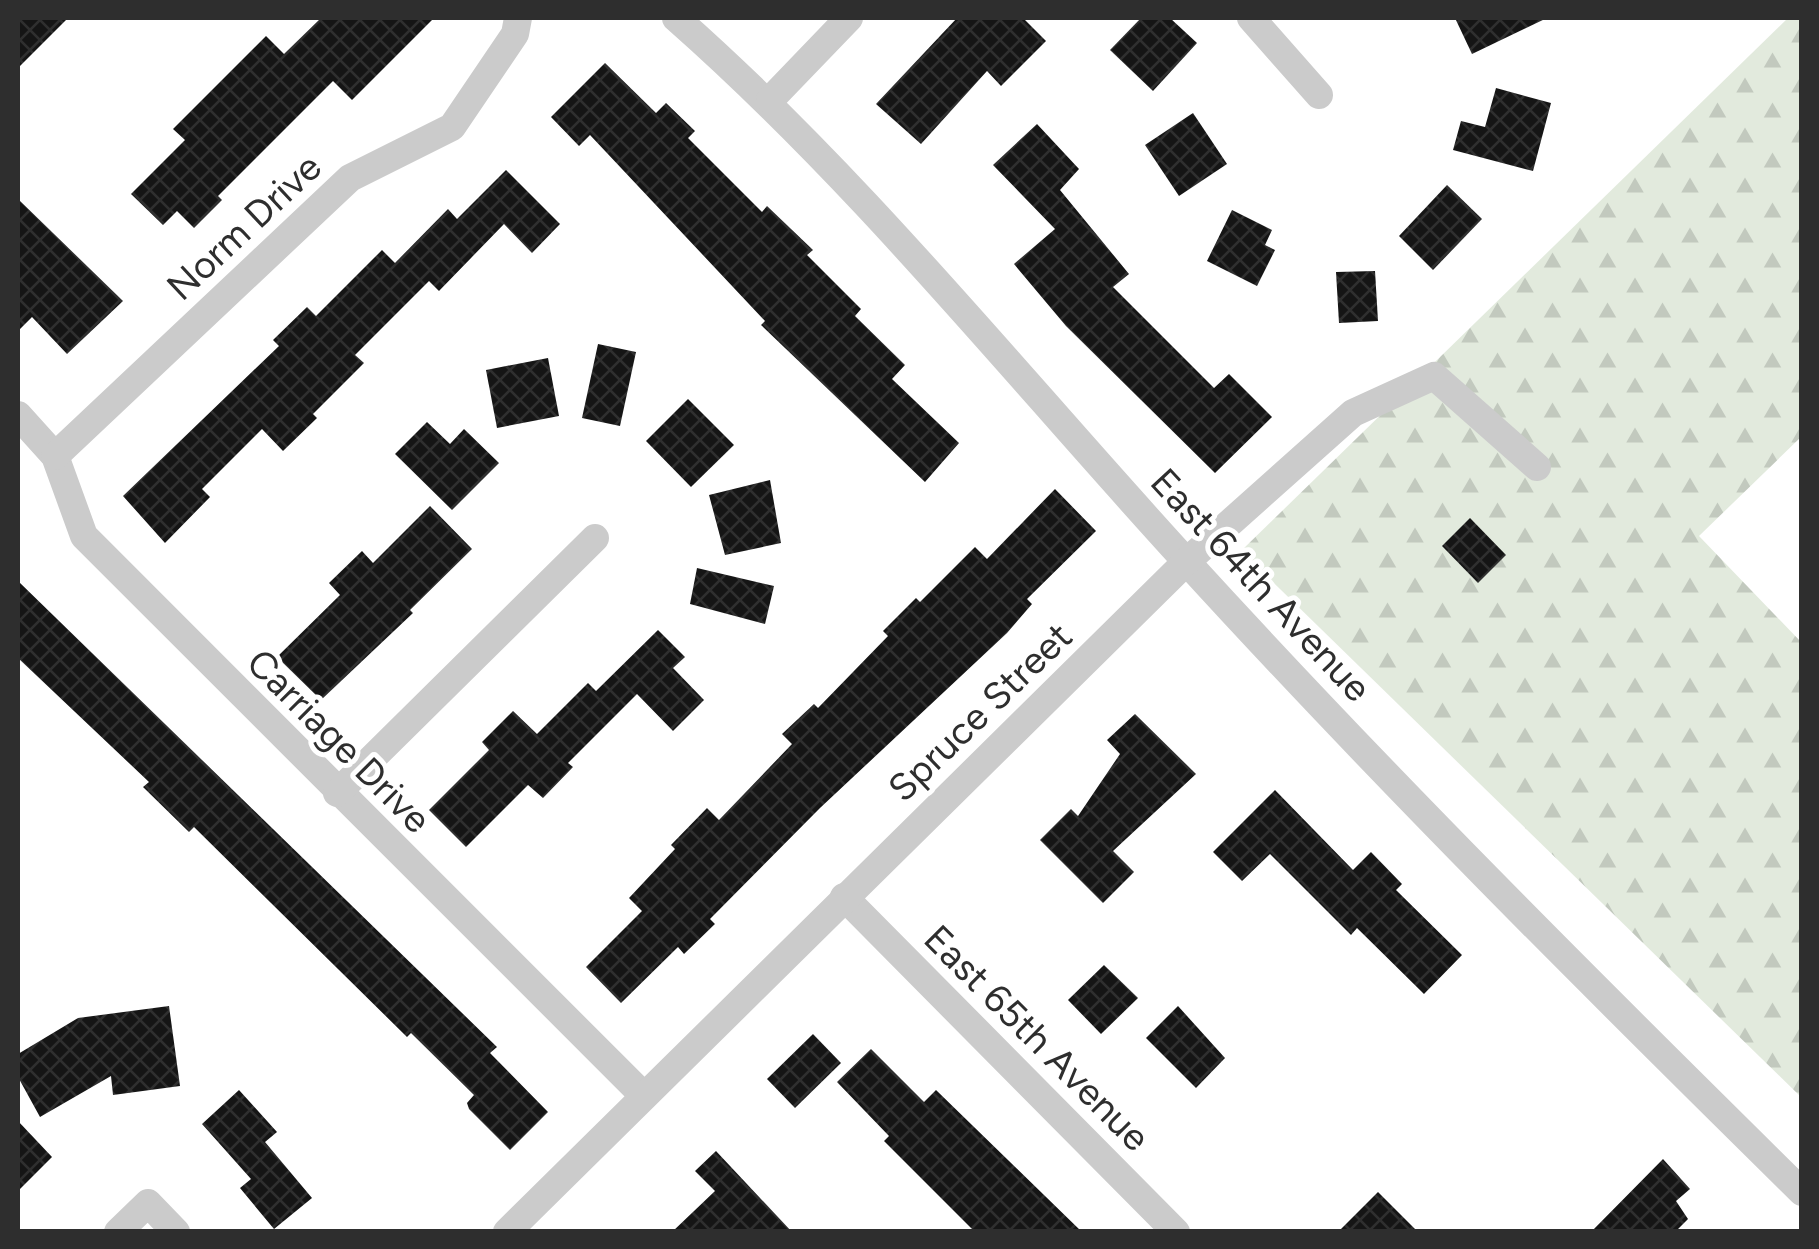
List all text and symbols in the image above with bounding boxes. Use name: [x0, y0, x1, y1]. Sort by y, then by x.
street label: Norm Drive: [157, 144, 331, 310]
street label: East 64th Avenue: [1141, 459, 1381, 711]
street label: Spruce Street: [879, 613, 1081, 811]
street label: Carriage Drive: [238, 640, 440, 842]
street label: East 65th Avenue: [915, 916, 1159, 1160]

